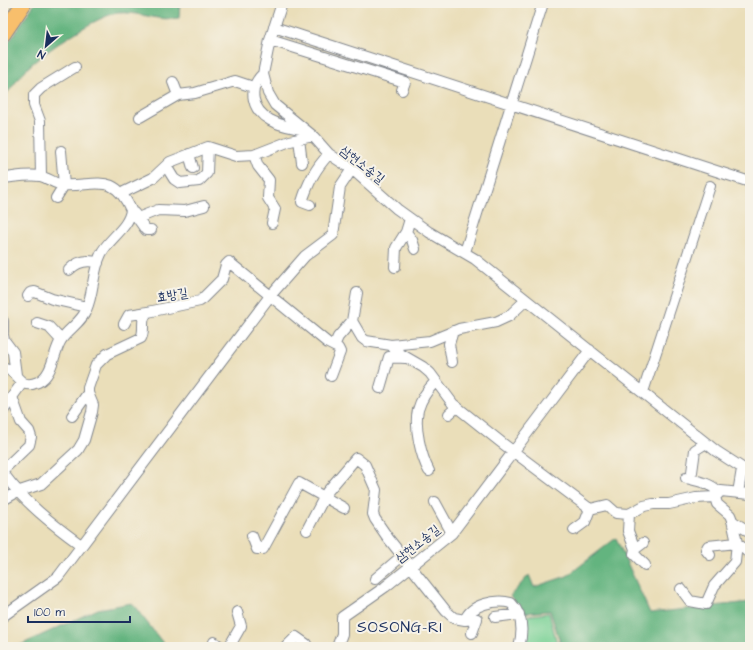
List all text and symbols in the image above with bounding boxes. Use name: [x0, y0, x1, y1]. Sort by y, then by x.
north arrow: [26, 26, 66, 66]
text: N: [35, 46, 48, 63]
street label: 삼현소송길: [336, 142, 389, 188]
street label: 효방길: [155, 284, 189, 306]
street label: 삼현소송길: [391, 521, 444, 567]
scale bar: [28, 598, 130, 624]
text: 100 m: [34, 604, 65, 621]
district label: SOSONG-RI: [357, 617, 443, 638]

